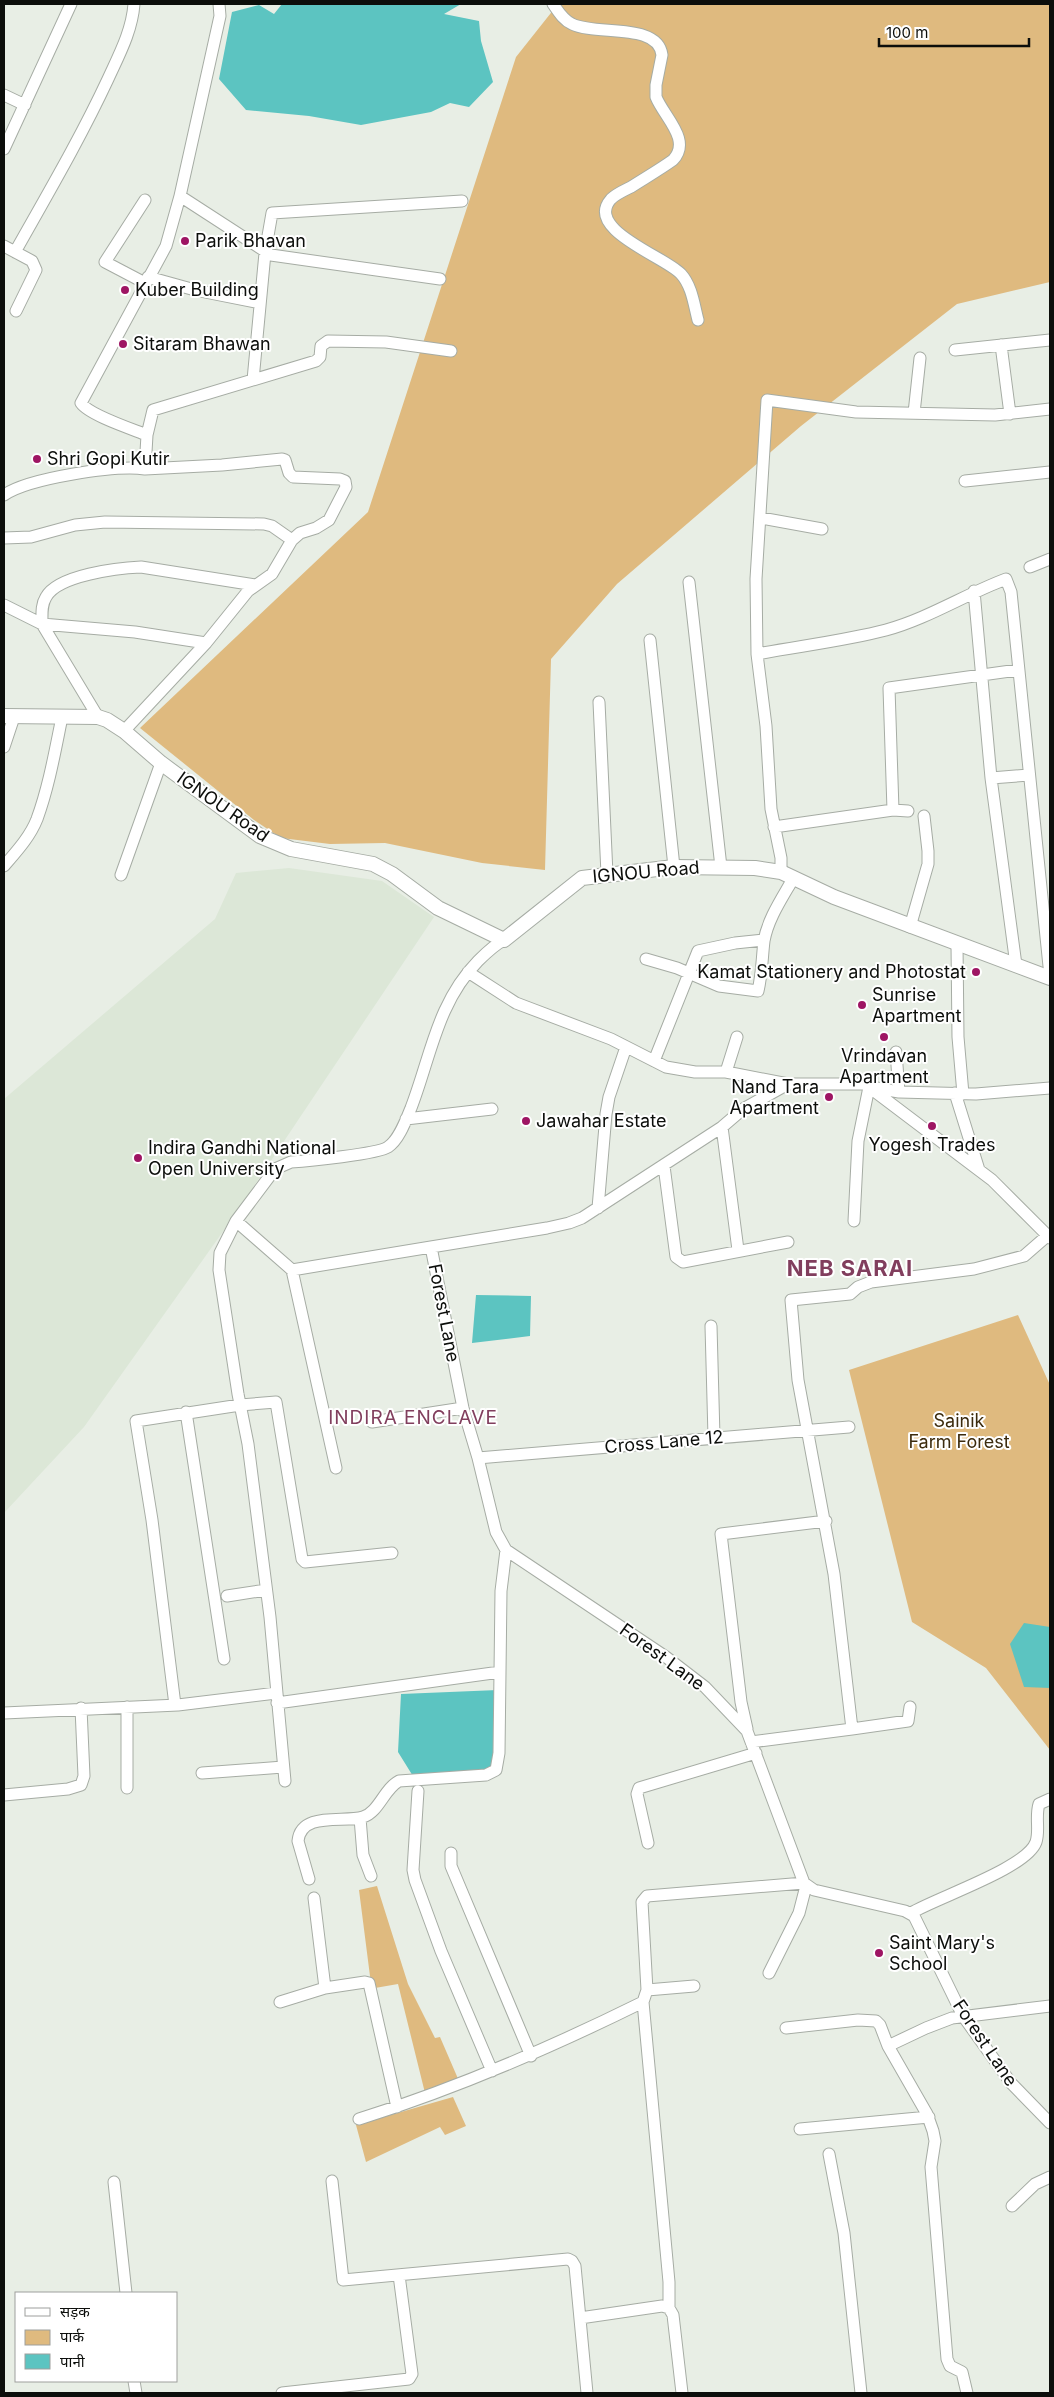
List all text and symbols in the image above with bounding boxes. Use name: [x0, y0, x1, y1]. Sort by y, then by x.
scale bar: [879, 15, 1029, 47]
text: 100 m: [886, 23, 928, 42]
place label: Parik Bhavan: [195, 230, 306, 251]
marker: Parik Bhavan: [179, 235, 191, 247]
place label: Kuber Building: [135, 279, 259, 300]
marker: Kuber Building: [119, 284, 131, 296]
place label: Sitaram Bhawan: [133, 333, 271, 354]
marker: Sitaram Bhawan: [117, 338, 129, 350]
place label: Shri Gopi Kutir: [47, 448, 170, 469]
marker: Shri Gopi Kutir: [31, 453, 43, 465]
street label: IGNOU Road: [173, 767, 273, 846]
street label: IGNOU Road: [592, 856, 700, 887]
place label: Kamat Stationery and Photostat: [697, 961, 966, 982]
marker: Kamat Stationery and Photostat: [970, 966, 982, 978]
place label: Sunrise Apartment: [872, 984, 962, 1026]
marker: Sunrise Apartment: [856, 999, 868, 1011]
marker: Vrindavan Apartment: [878, 1031, 890, 1043]
place label: Vrindavan Apartment: [839, 1045, 929, 1087]
place label: Nand Tara Apartment: [730, 1076, 819, 1118]
marker: Nand Tara Apartment: [823, 1091, 835, 1103]
place label: Jawahar Estate: [536, 1110, 666, 1131]
marker: Jawahar Estate: [520, 1115, 532, 1127]
marker: Yogesh Trades: [926, 1120, 938, 1132]
place label: Yogesh Trades: [869, 1134, 995, 1155]
place label: Indira Gandhi National Open University: [148, 1137, 336, 1179]
marker: Indira Gandhi National Open University: [132, 1152, 144, 1164]
district label: NEB SARAI: [787, 1255, 913, 1281]
street label: Forest Lane: [425, 1262, 464, 1364]
district label: INDIRA ENCLAVE: [328, 1406, 498, 1429]
park label: Sainik Farm Forest: [908, 1410, 1010, 1452]
street label: Cross Lane 12: [604, 1426, 724, 1457]
street label: Forest Lane: [616, 1619, 709, 1694]
place label: Saint Mary's School: [889, 1932, 995, 1974]
marker: Saint Mary's School: [873, 1947, 885, 1959]
street label: Forest Lane: [949, 1996, 1022, 2090]
legend: [15, 2292, 178, 2382]
text: सड़क: [60, 2302, 90, 2321]
text: पार्क: [60, 2327, 84, 2346]
text: पानी: [60, 2352, 86, 2371]

